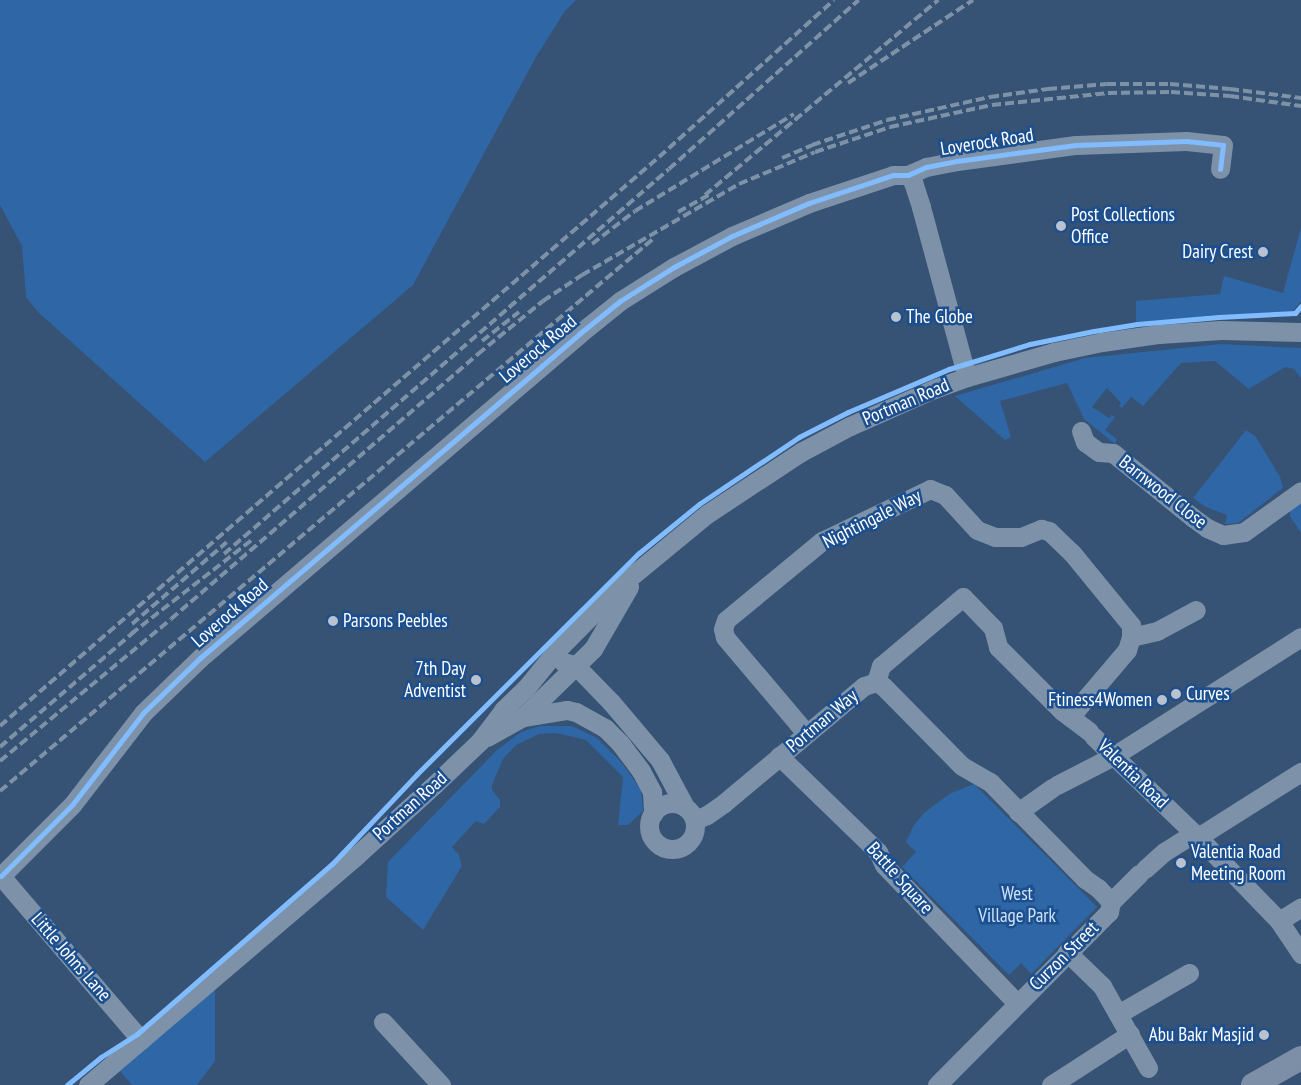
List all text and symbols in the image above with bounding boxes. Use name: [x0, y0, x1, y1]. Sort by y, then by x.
street label: Loverock Road: [939, 123, 1035, 161]
place label: Post Collections Office: [1071, 204, 1175, 248]
marker: Post Collections Office: [1055, 220, 1067, 232]
place label: Dairy Crest: [1182, 241, 1253, 263]
marker: Dairy Crest: [1257, 246, 1269, 258]
place label: The Globe: [906, 306, 973, 328]
street label: Loverock Road: [495, 310, 581, 388]
marker: The Globe: [890, 311, 902, 323]
street label: Portman Road: [859, 374, 953, 430]
street label: Barnwood Close: [1114, 451, 1212, 533]
street label: Nightingale Way: [819, 484, 925, 554]
street label: Loverock Road: [187, 573, 273, 653]
place label: Parsons Peebles: [343, 610, 448, 632]
marker: Parsons Peebles: [327, 615, 339, 627]
place label: 7th Day Adventist: [404, 658, 466, 702]
marker: 7th Day Adventist: [470, 674, 482, 686]
place label: Curves: [1186, 683, 1230, 705]
street label: Portman Way: [782, 685, 862, 757]
marker: Curves: [1170, 688, 1182, 700]
place label: Ftiness4Women: [1048, 689, 1152, 711]
marker: Ftiness4Women: [1156, 694, 1168, 706]
street label: Valentia Road: [1093, 735, 1173, 813]
street label: Portman Road: [368, 767, 452, 845]
street label: Battle Square: [862, 837, 938, 919]
place label: Valentia Road Meeting Room: [1191, 841, 1286, 885]
marker: Valentia Road Meeting Room: [1175, 857, 1187, 869]
park label: West Village Park: [978, 883, 1056, 927]
street label: Little Johns Lane: [26, 908, 116, 1006]
street label: Curzon Street: [1025, 917, 1103, 995]
place label: Abu Bakr Masjid: [1149, 1024, 1254, 1046]
marker: Abu Bakr Masjid: [1258, 1029, 1270, 1041]

